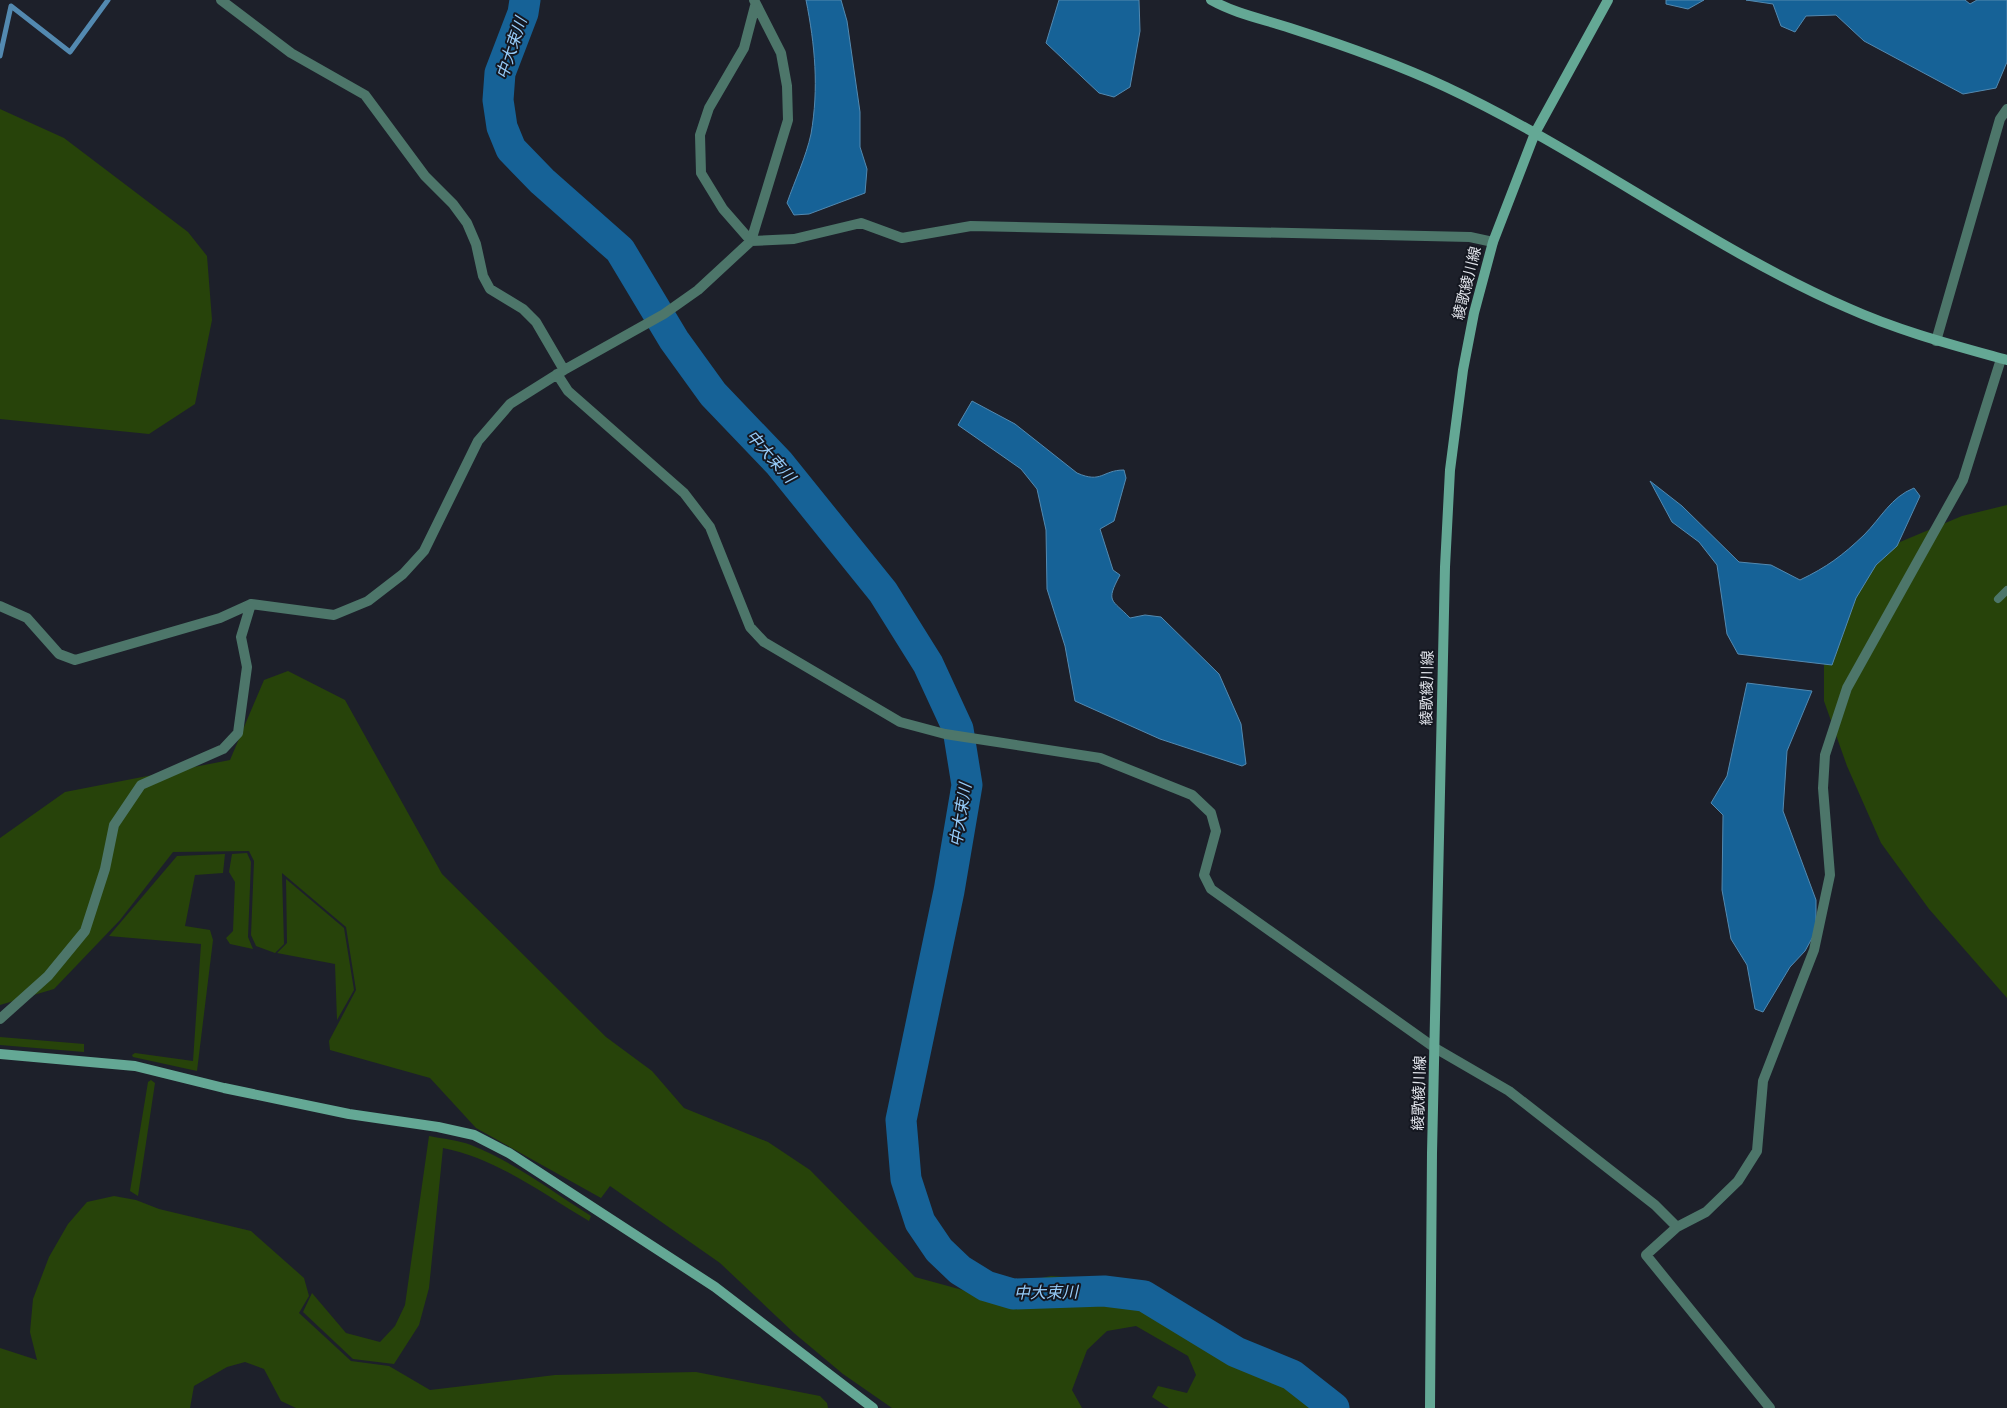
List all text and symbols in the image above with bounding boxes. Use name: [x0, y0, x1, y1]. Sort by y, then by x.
water label: 中大束川: [491, 12, 532, 82]
street label: 綾歌綾川線: [1447, 244, 1486, 322]
water label: 中大束川: [741, 425, 802, 489]
street label: 綾歌綾川線: [1415, 650, 1438, 726]
water label: 中大束川: [944, 780, 976, 848]
street label: 綾歌綾川線: [1407, 1055, 1430, 1131]
water label: 中大束川: [1014, 1280, 1080, 1304]

